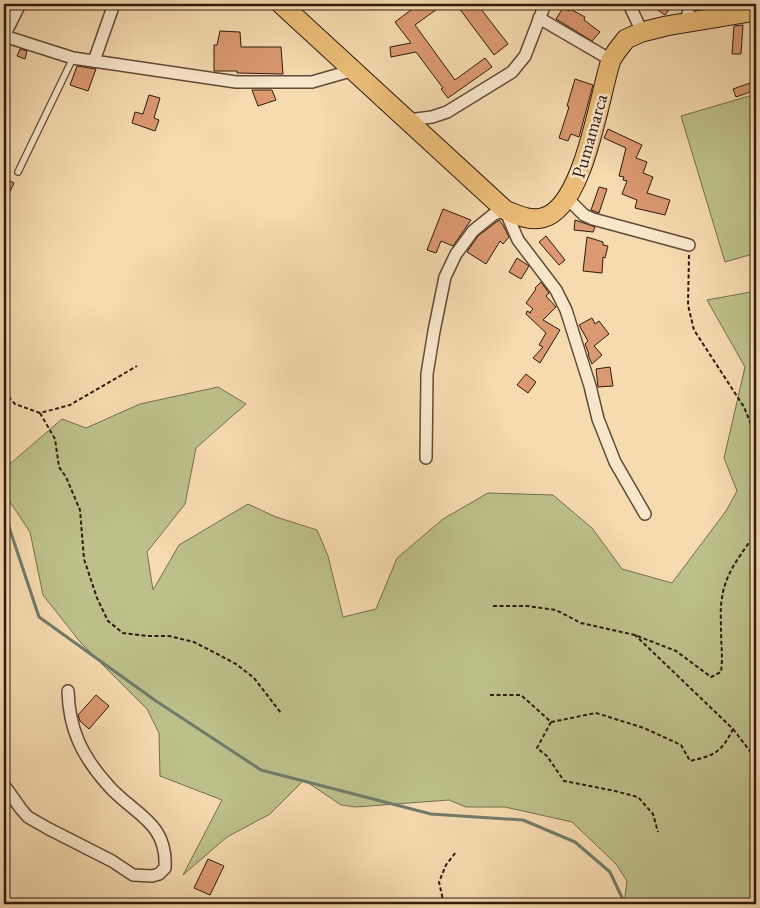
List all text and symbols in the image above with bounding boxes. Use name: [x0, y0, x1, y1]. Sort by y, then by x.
street label: Pumamarca: [566, 91, 614, 181]

